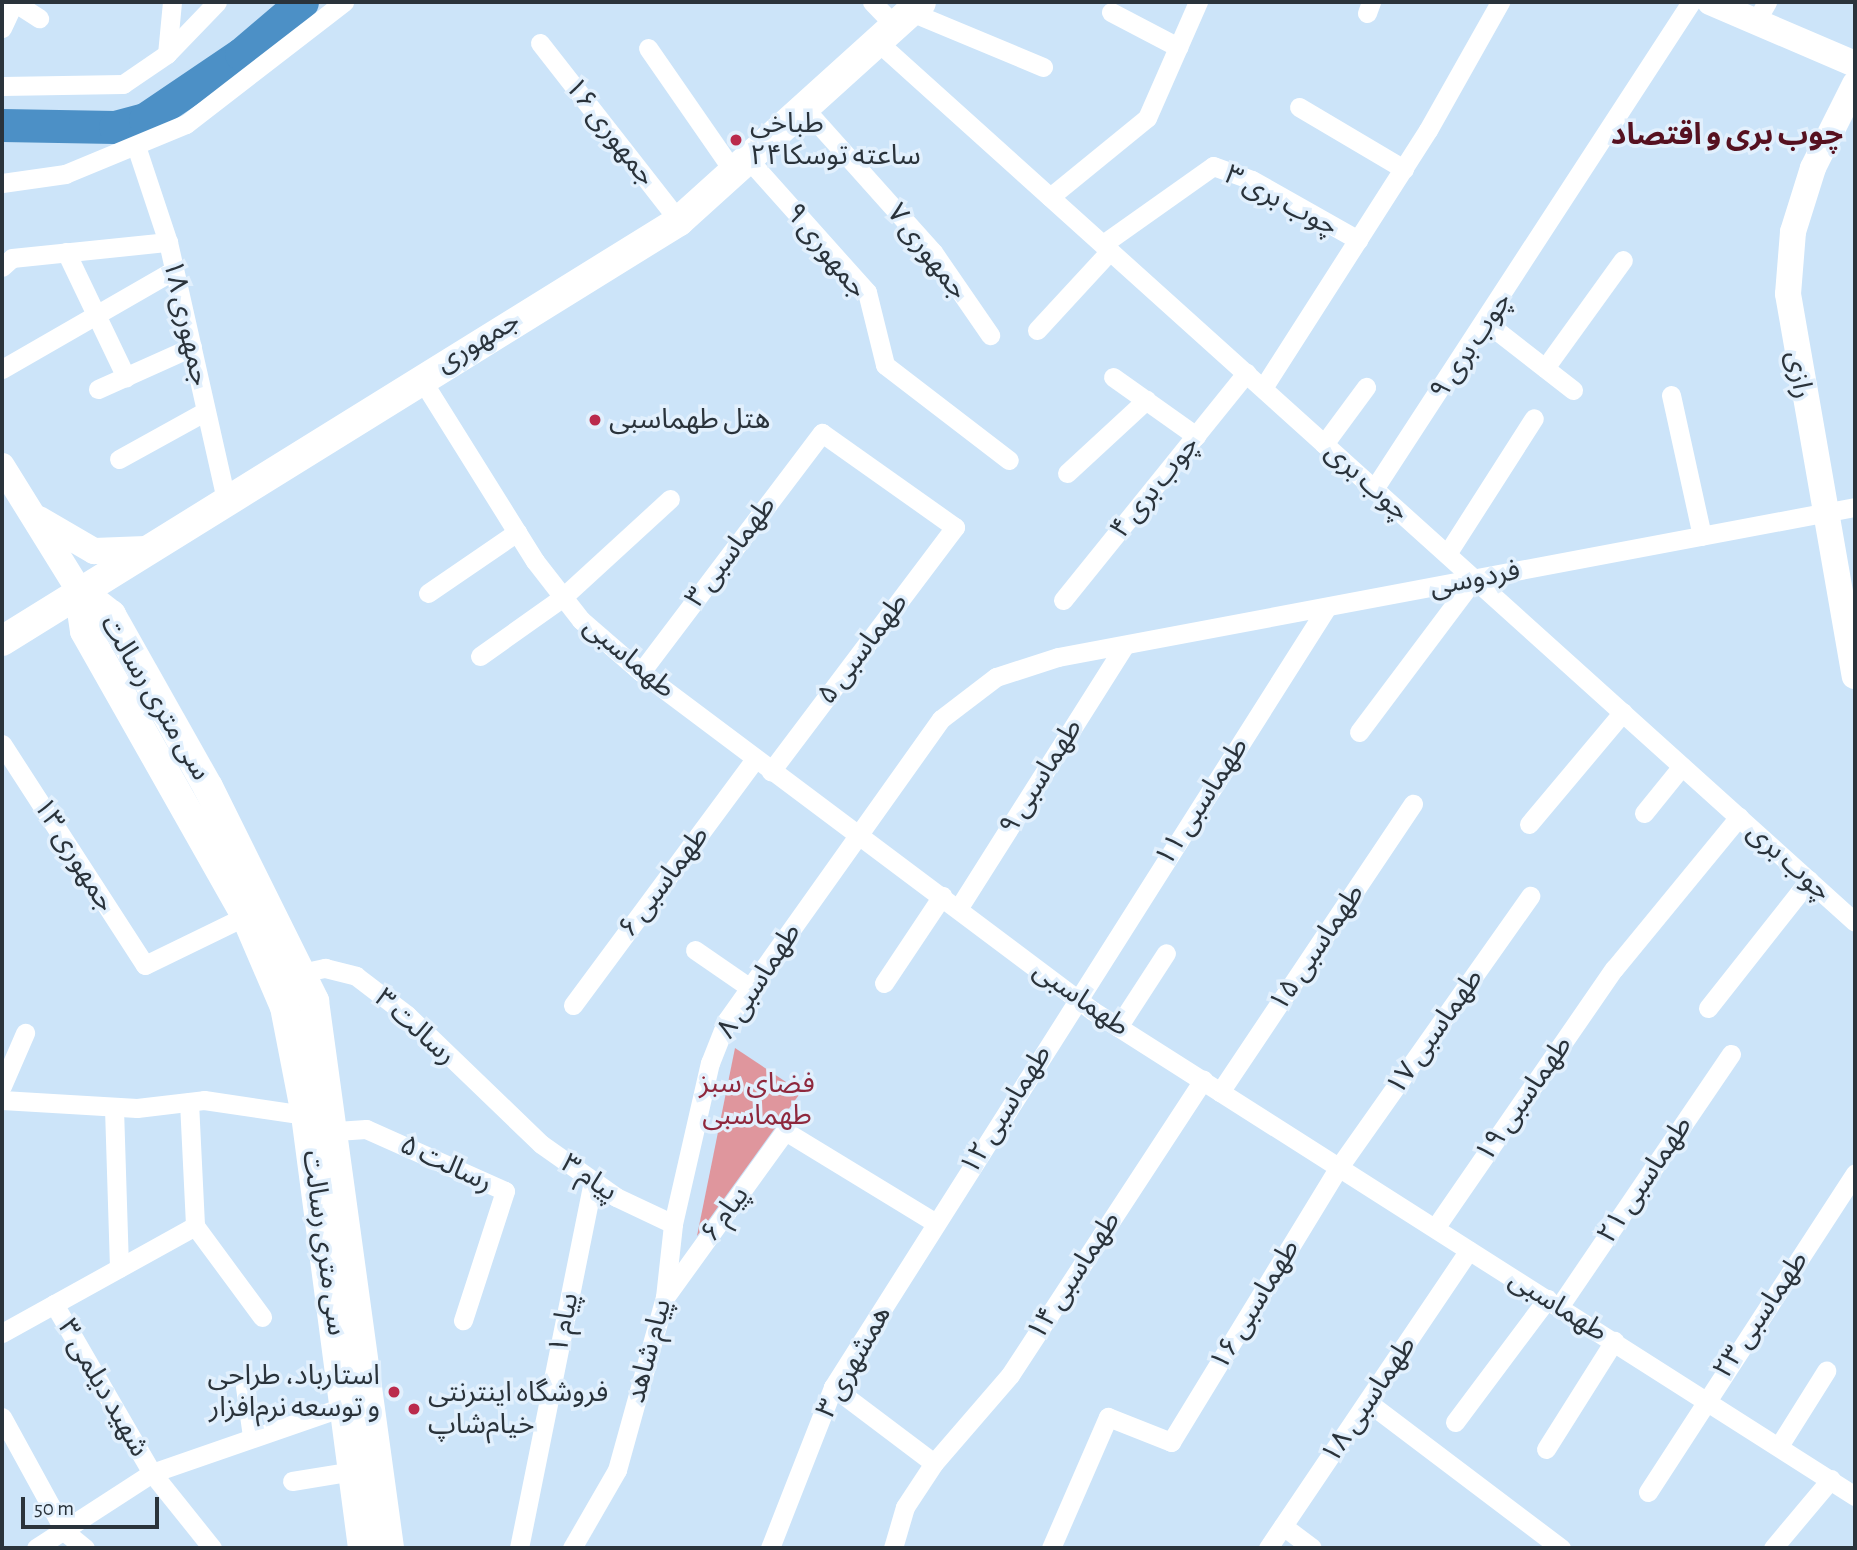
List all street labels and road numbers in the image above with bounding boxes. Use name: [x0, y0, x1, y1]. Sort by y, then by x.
street label: ۱۶ جمهوری: [557, 71, 663, 193]
street label: ۳ چوب بری: [1219, 158, 1343, 244]
street label: ۹ جمهوری: [778, 197, 874, 305]
street label: ۷ جمهوری: [879, 197, 975, 307]
street label: جمهوری ۱۸: [155, 257, 217, 389]
street label: ۹ چوب بری: [1423, 286, 1519, 406]
street label: جمهوری: [430, 304, 526, 380]
street label: رازی: [1778, 349, 1820, 401]
street label: ۴ چوب بری: [1103, 429, 1207, 545]
street label: چوب بری: [1318, 435, 1416, 529]
street label: ۳ طهماسبی: [678, 490, 784, 614]
street label: فردوسی: [1427, 554, 1523, 604]
street label: ۵ طهماسبی: [810, 587, 916, 711]
street label: سی متری رسالت: [93, 609, 217, 787]
street label: طهماسبی: [576, 610, 682, 706]
street label: ۹ طهماسبی: [992, 713, 1090, 841]
street label: ۱۱ طهماسبی: [1148, 732, 1256, 872]
street label: ۱۳ جمهوری: [26, 792, 122, 918]
street label: چوب بری: [1740, 815, 1838, 909]
street label: ۶ طهماسبی: [611, 820, 717, 944]
street label: ۱۵ طهماسبی: [1262, 878, 1372, 1018]
street label: ۸ طهماسبی: [709, 917, 809, 1045]
street label: طهماسبی: [1026, 954, 1136, 1044]
street label: ۱۷ طهماسبی: [1379, 962, 1491, 1102]
street label: ۳ رسالت: [367, 982, 463, 1072]
street label: ۱۹ طهماسبی: [1468, 1029, 1580, 1169]
street label: ۱۲ طهماسبی: [953, 1039, 1059, 1181]
street label: ۲۱ طهماسبی: [1590, 1110, 1700, 1250]
street label: ۵ رسالت: [394, 1128, 498, 1200]
street label: ۳ پیام: [554, 1147, 624, 1209]
street label: سی متری رسالت: [294, 1148, 354, 1338]
street label: ۶ پیام: [693, 1179, 757, 1249]
street label: ۱۴ طهماسبی: [1020, 1206, 1128, 1346]
street label: ۱۶ طهماسبی: [1203, 1234, 1307, 1376]
street label: ۲۳ طهماسبی: [1706, 1245, 1816, 1385]
street label: طهماسبی: [1503, 1263, 1613, 1349]
street label: ۱ پیام: [542, 1290, 586, 1356]
street label: پیام شاهد: [619, 1295, 679, 1407]
street label: ۳ همشهری: [809, 1300, 899, 1424]
street label: شهید دیلمی ۳: [50, 1313, 156, 1463]
street label: ۱۸ طهماسبی: [1314, 1330, 1424, 1470]

